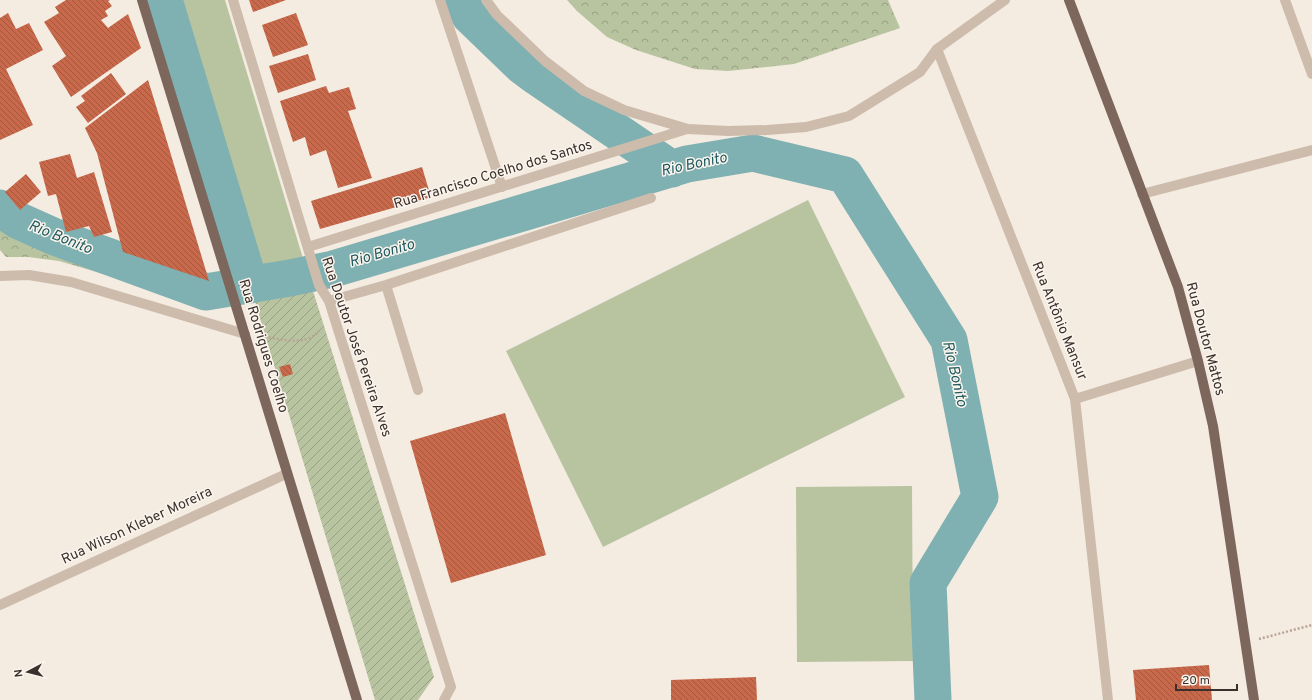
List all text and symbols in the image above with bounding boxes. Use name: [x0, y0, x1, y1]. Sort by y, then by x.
street label: Rua Francisco Coelho dos Santos: [392, 137, 594, 213]
water label: Rio Bonito: [659, 149, 729, 181]
water label: Rio Bonito: [25, 217, 95, 259]
water label: Rio Bonito: [347, 236, 417, 272]
street label: Rua Doutor José Pereira Alves: [317, 255, 395, 439]
street label: Rua Antônio Mansur: [1027, 259, 1091, 383]
street label: Rua Rodrigues Coelho: [235, 277, 291, 415]
street label: Rua Doutor Mattos: [1182, 280, 1228, 398]
water label: Rio Bonito: [937, 339, 971, 409]
street label: Rua Wilson Kleber Moreira: [59, 484, 215, 568]
north arrow: [8, 652, 48, 692]
scale bar: [1176, 666, 1237, 692]
text: N: [12, 668, 26, 678]
text: 20 m: [1182, 673, 1210, 689]

